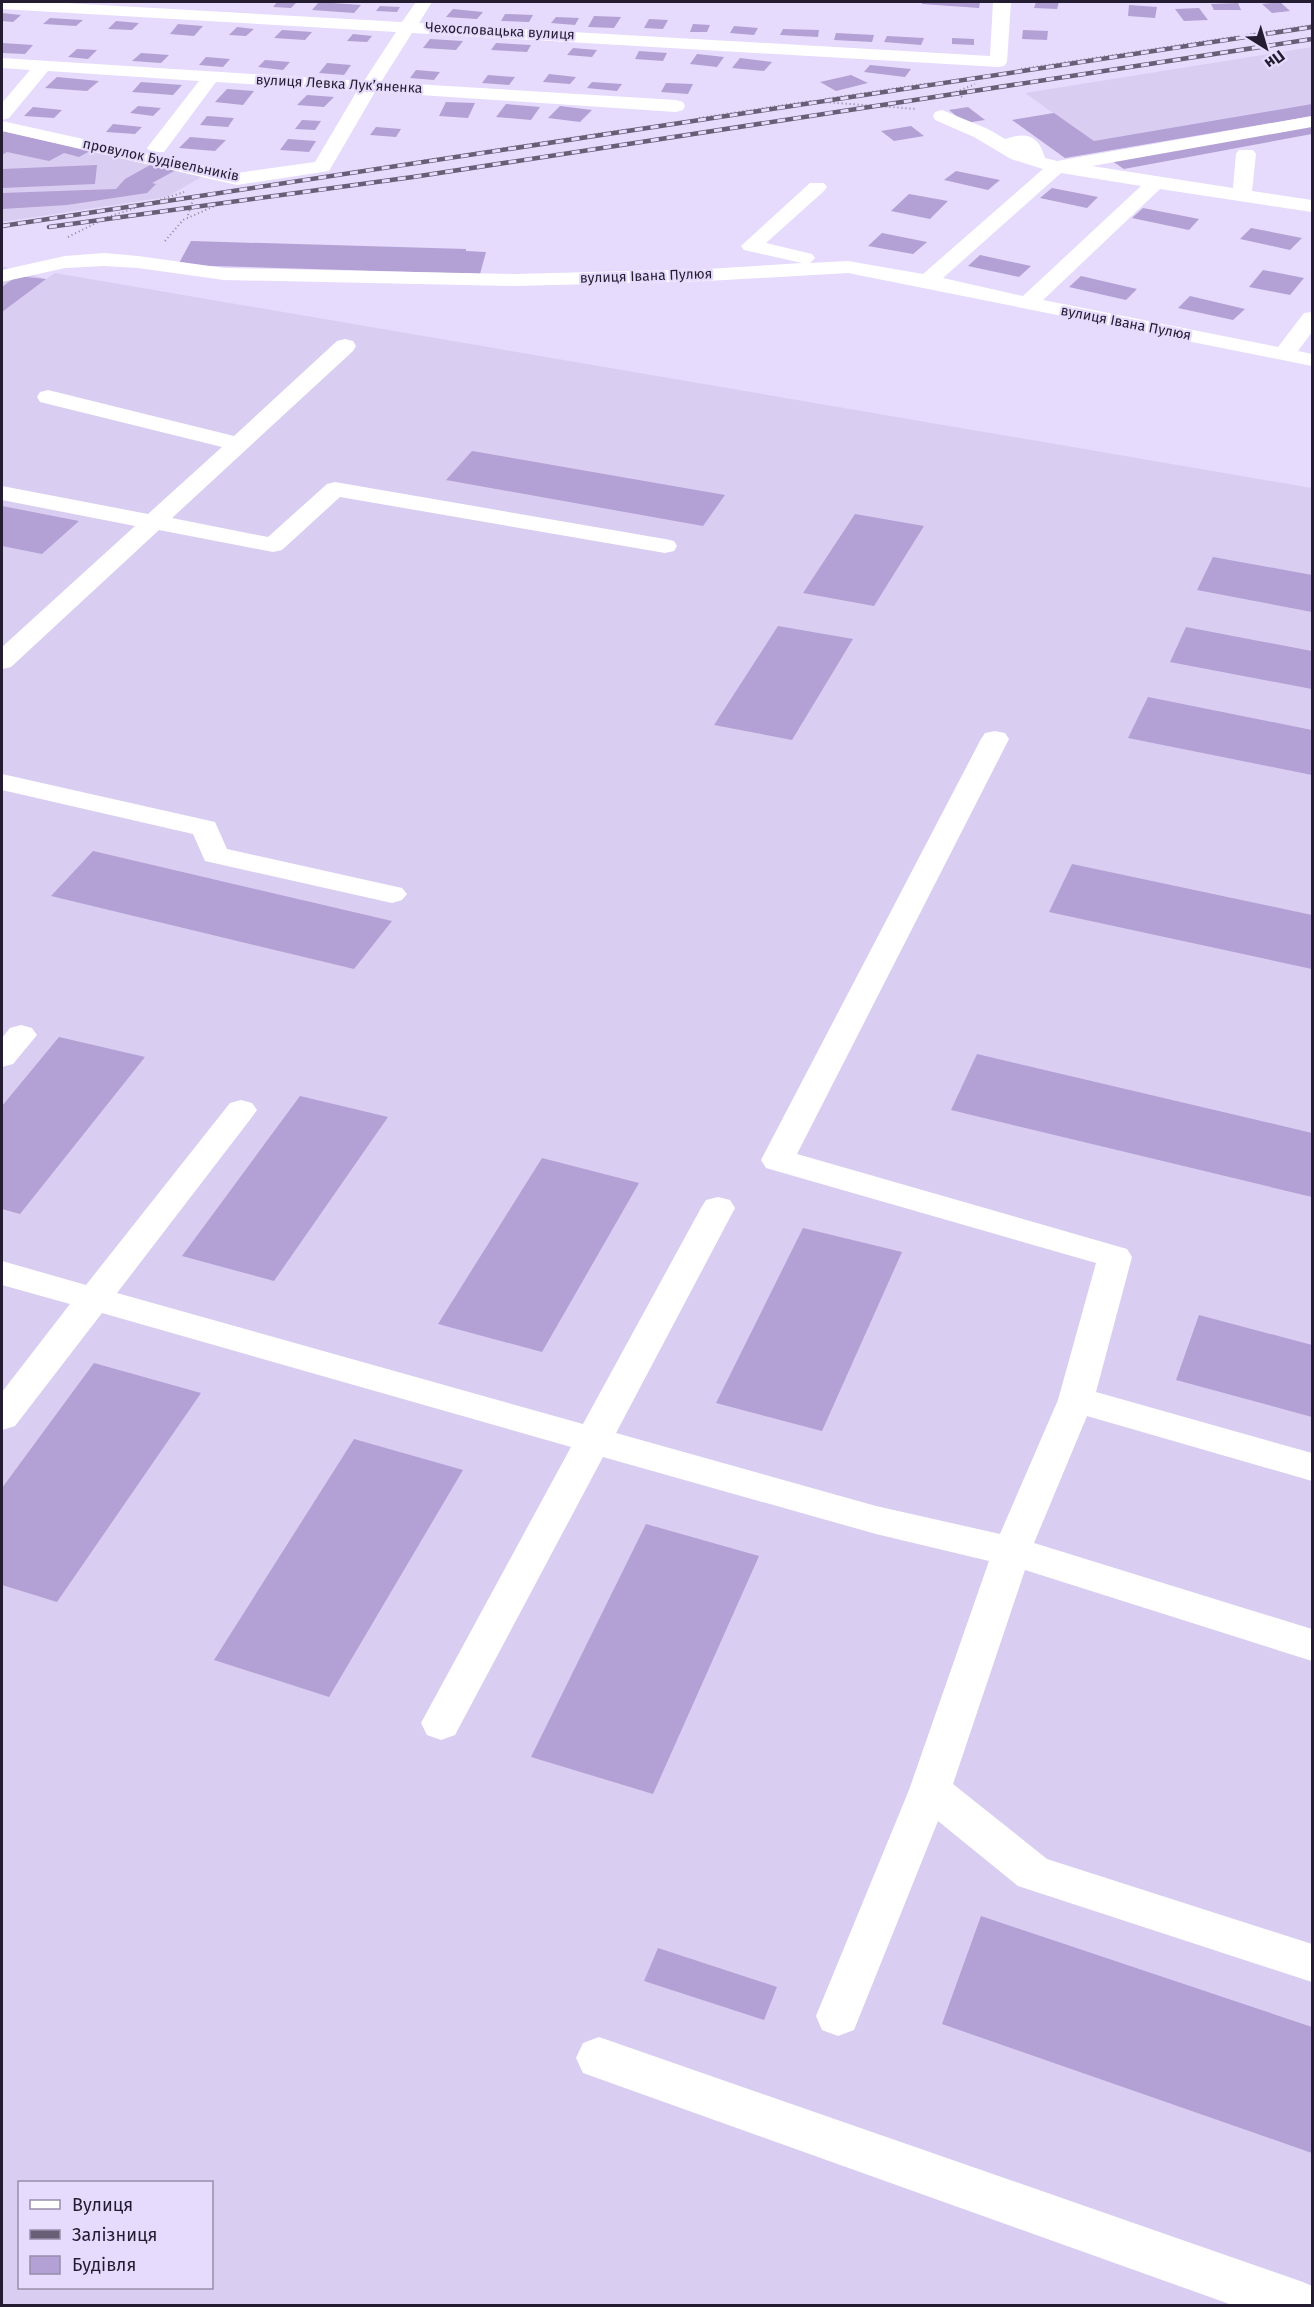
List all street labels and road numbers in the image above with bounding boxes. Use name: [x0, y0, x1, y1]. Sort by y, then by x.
street label: Чехословацька вулиця: [425, 19, 575, 43]
street label: вулиця Левка Лукʼяненка: [255, 71, 423, 97]
street label: провулок Будівельників: [81, 135, 241, 185]
street label: вулиця Івана Пулюя: [580, 265, 712, 287]
street label: вулиця Івана Пулюя: [1059, 302, 1193, 344]

